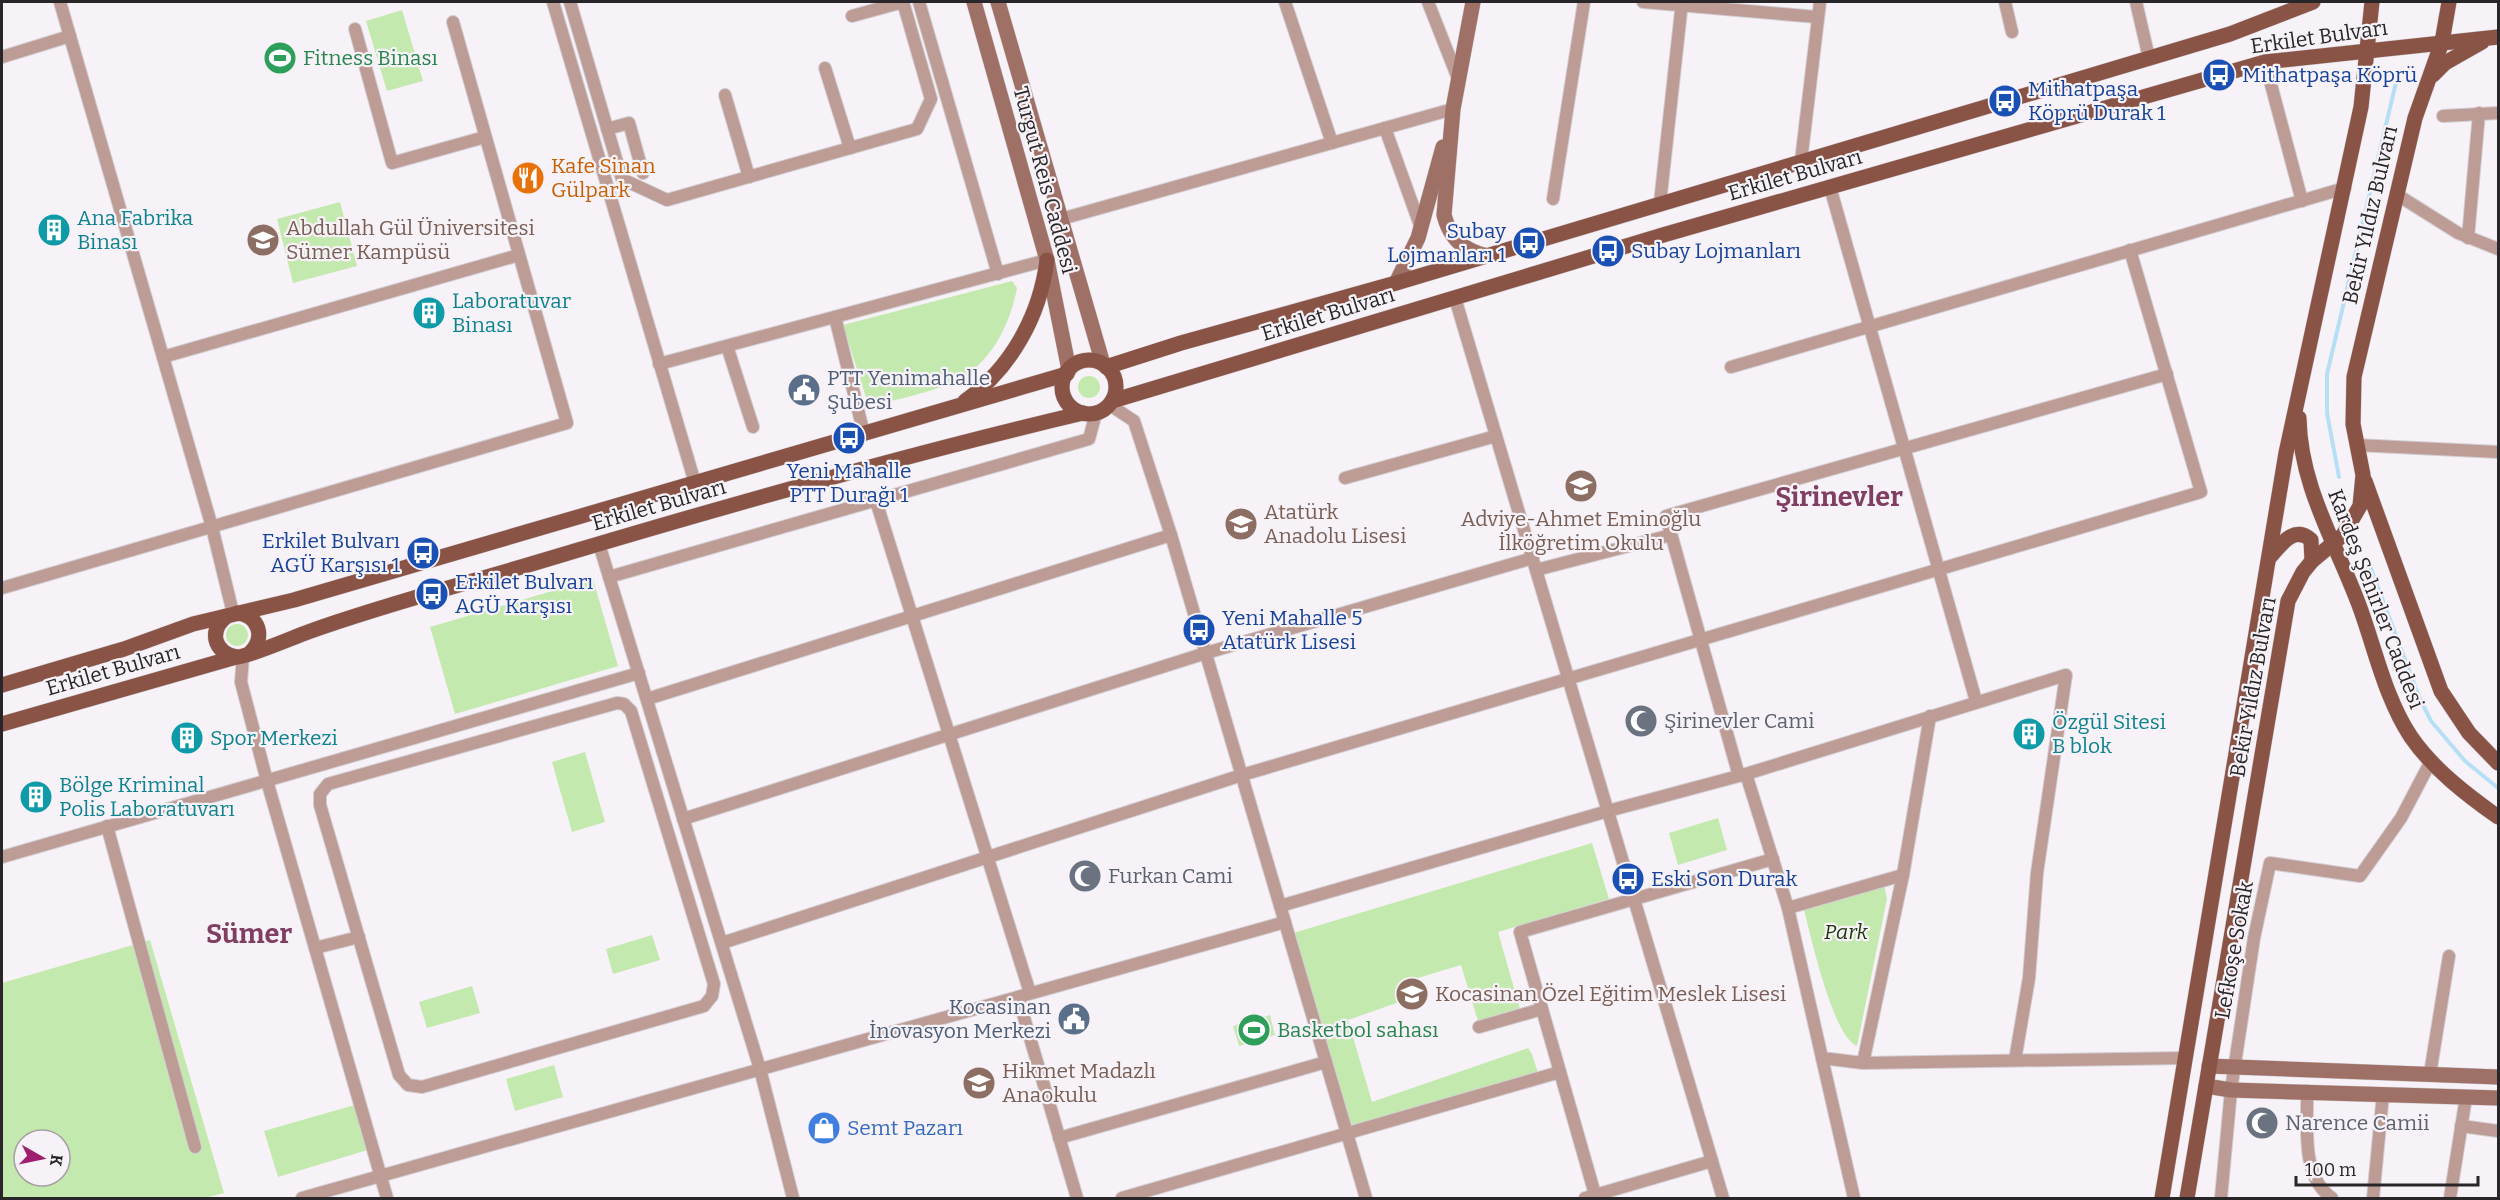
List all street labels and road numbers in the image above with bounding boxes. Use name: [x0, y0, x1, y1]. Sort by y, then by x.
street label: Erkilet Bulvarı: [2249, 15, 2389, 59]
street label: Turgut Reis Caddesi: [1007, 83, 1083, 277]
street label: Bekir Yıldız Bulvarı: [2337, 123, 2403, 307]
street label: Erkilet Bulvarı: [1725, 143, 1865, 207]
street label: Erkilet Bulvarı: [1258, 281, 1398, 347]
street label: Erkilet Bulvarı: [589, 473, 729, 537]
street label: Kardeş Şehirler Caddesi: [2322, 486, 2430, 712]
street label: Bekir Yıldız Bulvarı: [2224, 595, 2282, 779]
street label: Erkilet Bulvarı: [43, 638, 183, 702]
street label: Lefkoşe Sokak: [2209, 879, 2259, 1021]

